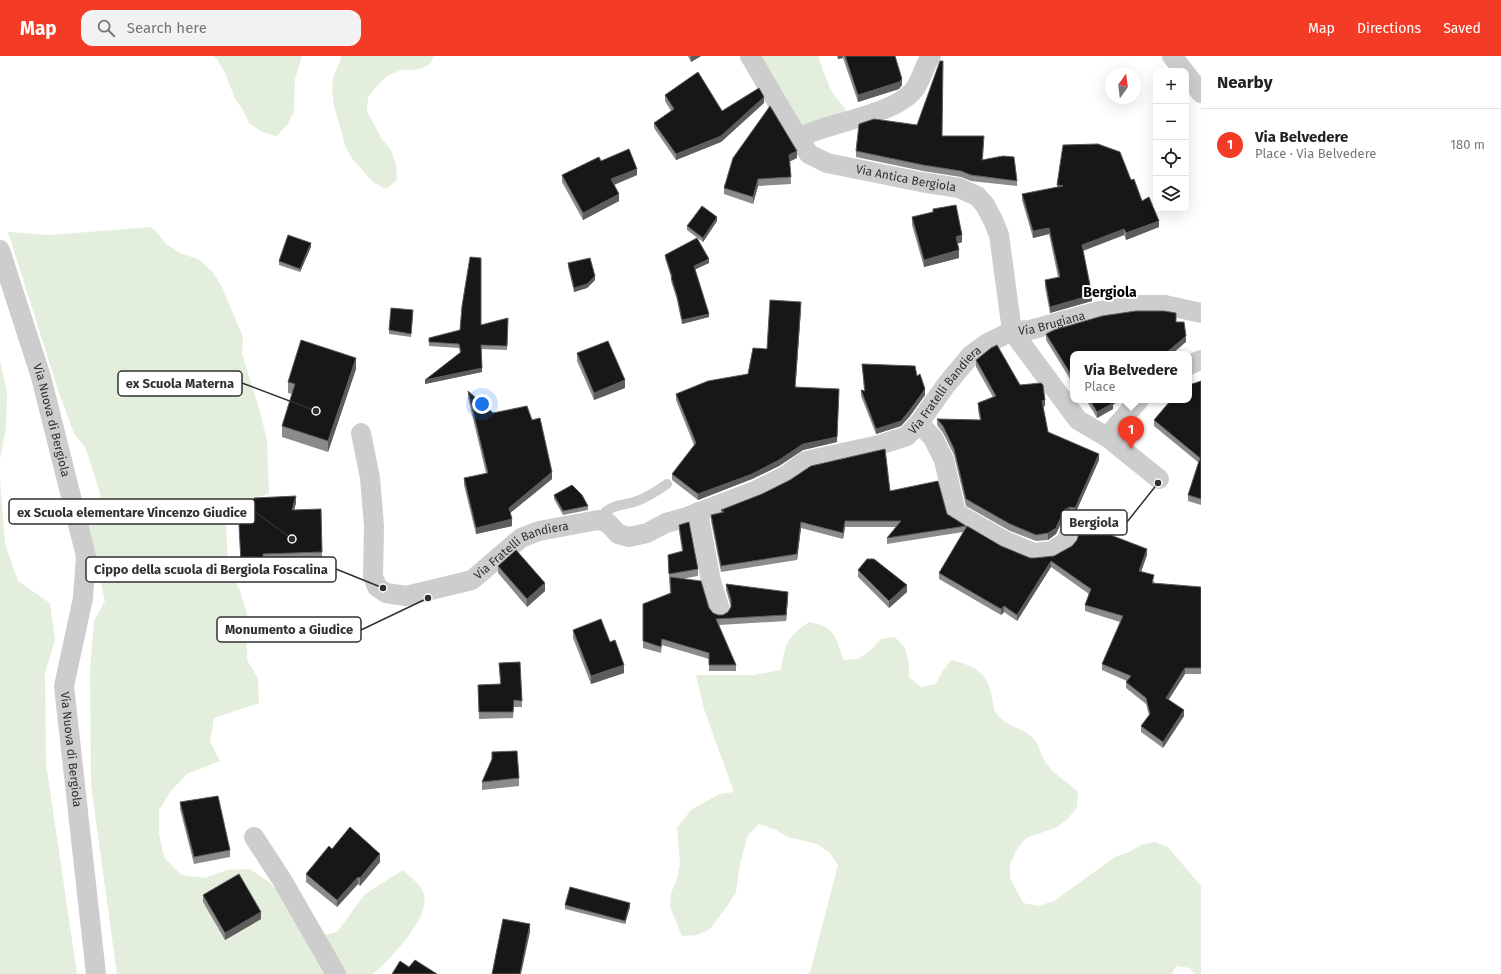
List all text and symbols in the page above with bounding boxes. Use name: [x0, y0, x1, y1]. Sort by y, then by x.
search box: [81, 10, 361, 46]
text: Map: [20, 17, 57, 40]
icon: search: [95, 17, 117, 39]
text: Search here: [127, 19, 207, 37]
text: Map: [1308, 20, 1335, 37]
text: Directions: [1357, 20, 1421, 37]
text: Saved: [1443, 20, 1481, 37]
north arrow: [1105, 68, 1141, 104]
map controls: [1153, 68, 1189, 212]
button: +: [1153, 68, 1189, 104]
text: Nearby: [1217, 72, 1272, 93]
button: −: [1153, 104, 1189, 140]
text: Via Belvedere: [1255, 128, 1348, 146]
text: 1: [1227, 137, 1233, 152]
text: 180 m: [1450, 137, 1485, 152]
button: locate: [1153, 140, 1189, 176]
text: Place · Via Belvedere: [1255, 146, 1376, 161]
street label: Via Antica Bergiola: [855, 162, 957, 194]
button: layers: [1153, 176, 1189, 212]
district label: Bergiola: [1083, 284, 1137, 301]
street label: Via Brugiana: [1018, 308, 1087, 338]
street label: Via Fratelli Bandiera: [905, 343, 984, 437]
popup: [1070, 351, 1192, 403]
text: Via Belvedere: [1084, 361, 1178, 379]
street label: Via Nuova di Bergiola: [30, 362, 73, 478]
callout: ex Scuola Materna: [118, 371, 242, 396]
text: ex Scuola Materna: [126, 376, 234, 391]
text: Place: [1084, 379, 1116, 394]
your location: [472, 394, 492, 414]
pin: 1: [1118, 416, 1144, 449]
callout: ex Scuola elementare Vincenzo Giudice: [9, 499, 255, 524]
text: ex Scuola elementare Vincenzo Giudice: [17, 505, 247, 520]
callout: Bergiola: [1061, 510, 1127, 535]
text: Bergiola: [1069, 515, 1119, 530]
street label: Via Fratelli Bandiera: [471, 519, 570, 582]
callout: Cippo della scuola di Bergiola Foscalina: [86, 557, 336, 582]
text: Cippo della scuola di Bergiola Foscalina: [94, 562, 328, 577]
callout: Monumento a Giudice: [217, 617, 361, 642]
text: Monumento a Giudice: [225, 622, 353, 637]
street label: Via Nuova di Bergiola: [58, 691, 84, 808]

